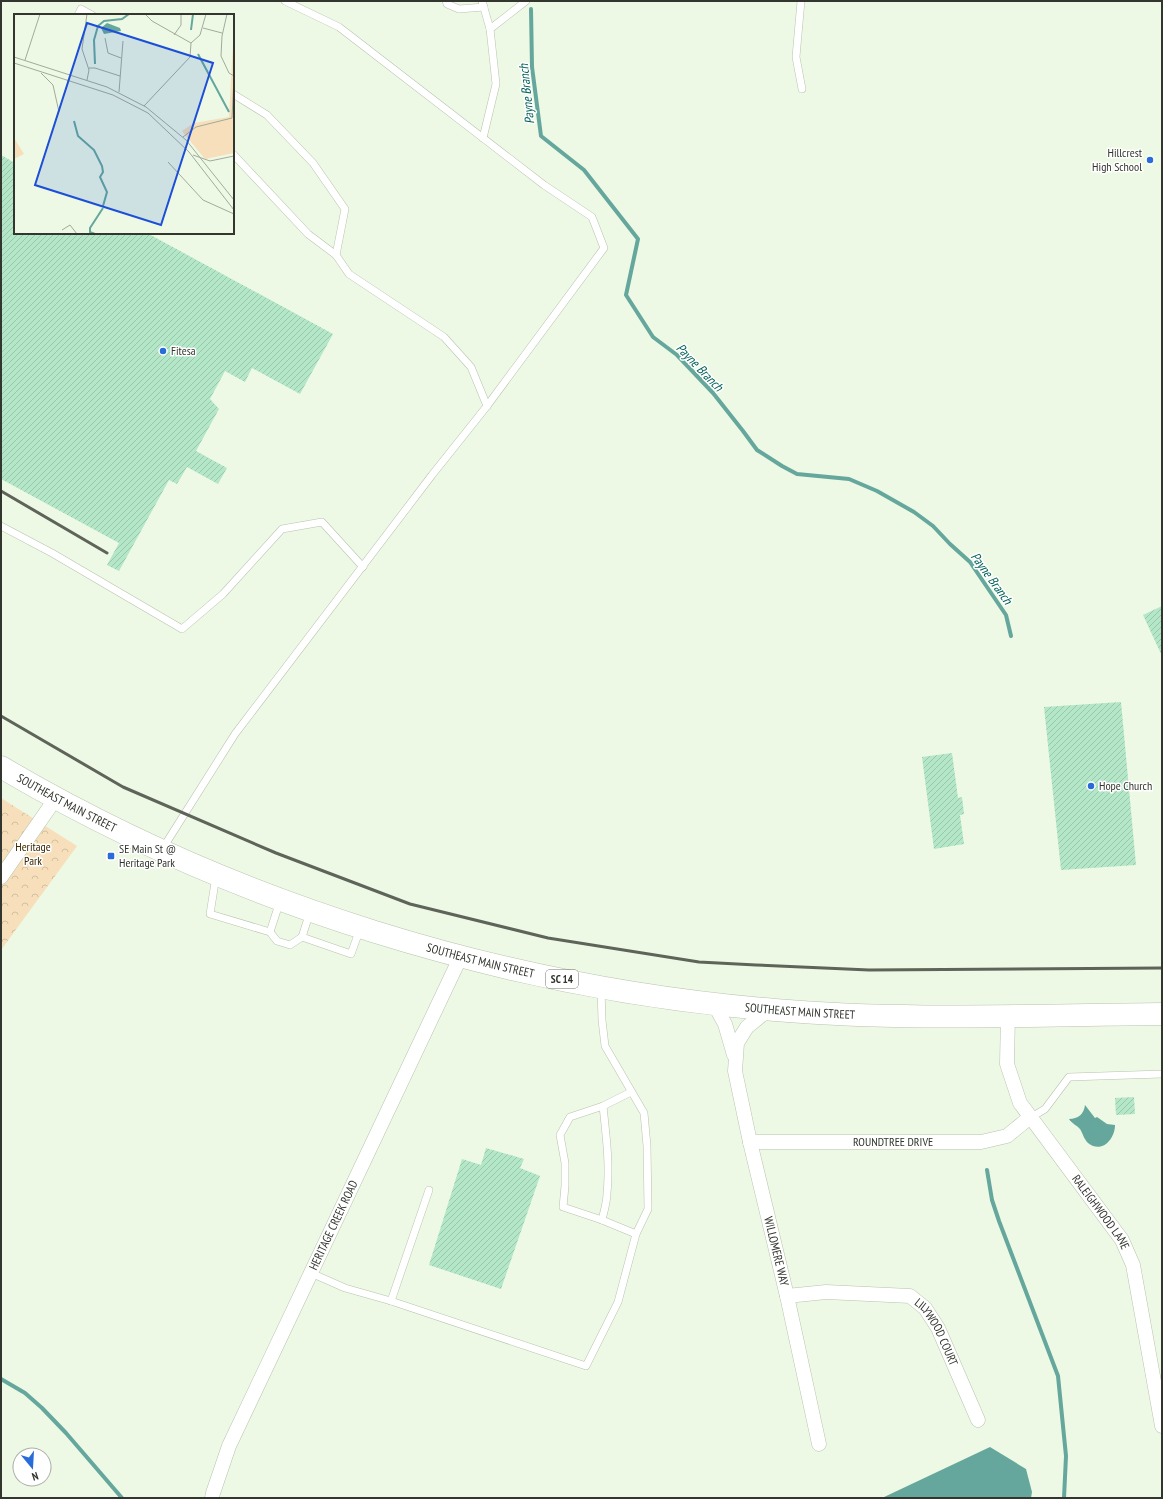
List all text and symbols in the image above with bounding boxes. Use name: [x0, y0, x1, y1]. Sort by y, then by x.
inset map: [14, 14, 234, 234]
water label: Payne Branch: [515, 62, 538, 125]
place label: Hillcrest High School: [1092, 145, 1143, 174]
marker: Hillcrest High School: [1145, 155, 1155, 165]
water label: Payne Branch: [673, 340, 728, 396]
place label: Fitesa: [171, 343, 196, 358]
marker: Fitesa: [158, 346, 168, 356]
water label: Payne Branch: [967, 549, 1017, 609]
street label: SOUTHEAST MAIN STREET: [15, 770, 120, 835]
place label: Hope Church: [1099, 778, 1152, 793]
marker: Hope Church: [1086, 781, 1096, 791]
park label: Heritage Park: [15, 839, 51, 868]
place label: SE Main St @ Heritage Park: [119, 841, 176, 870]
marker: SE Main St @ Heritage Park: [106, 851, 116, 861]
street label: SOUTHEAST MAIN STREET: [425, 940, 536, 981]
road number: SC 14: [546, 970, 578, 988]
street label: SOUTHEAST MAIN STREET: [744, 999, 856, 1022]
street label: ROUNDTREE DRIVE: [853, 1134, 933, 1149]
street label: RALEIGHWOOD LANE: [1069, 1172, 1133, 1251]
street label: HERITAGE CREEK ROAD: [305, 1178, 361, 1272]
street label: WILLOMERE WAY: [761, 1215, 792, 1288]
street label: LILYWOOD COURT: [912, 1295, 962, 1368]
north arrow: [12, 1447, 52, 1487]
text: N: [30, 1469, 40, 1484]

